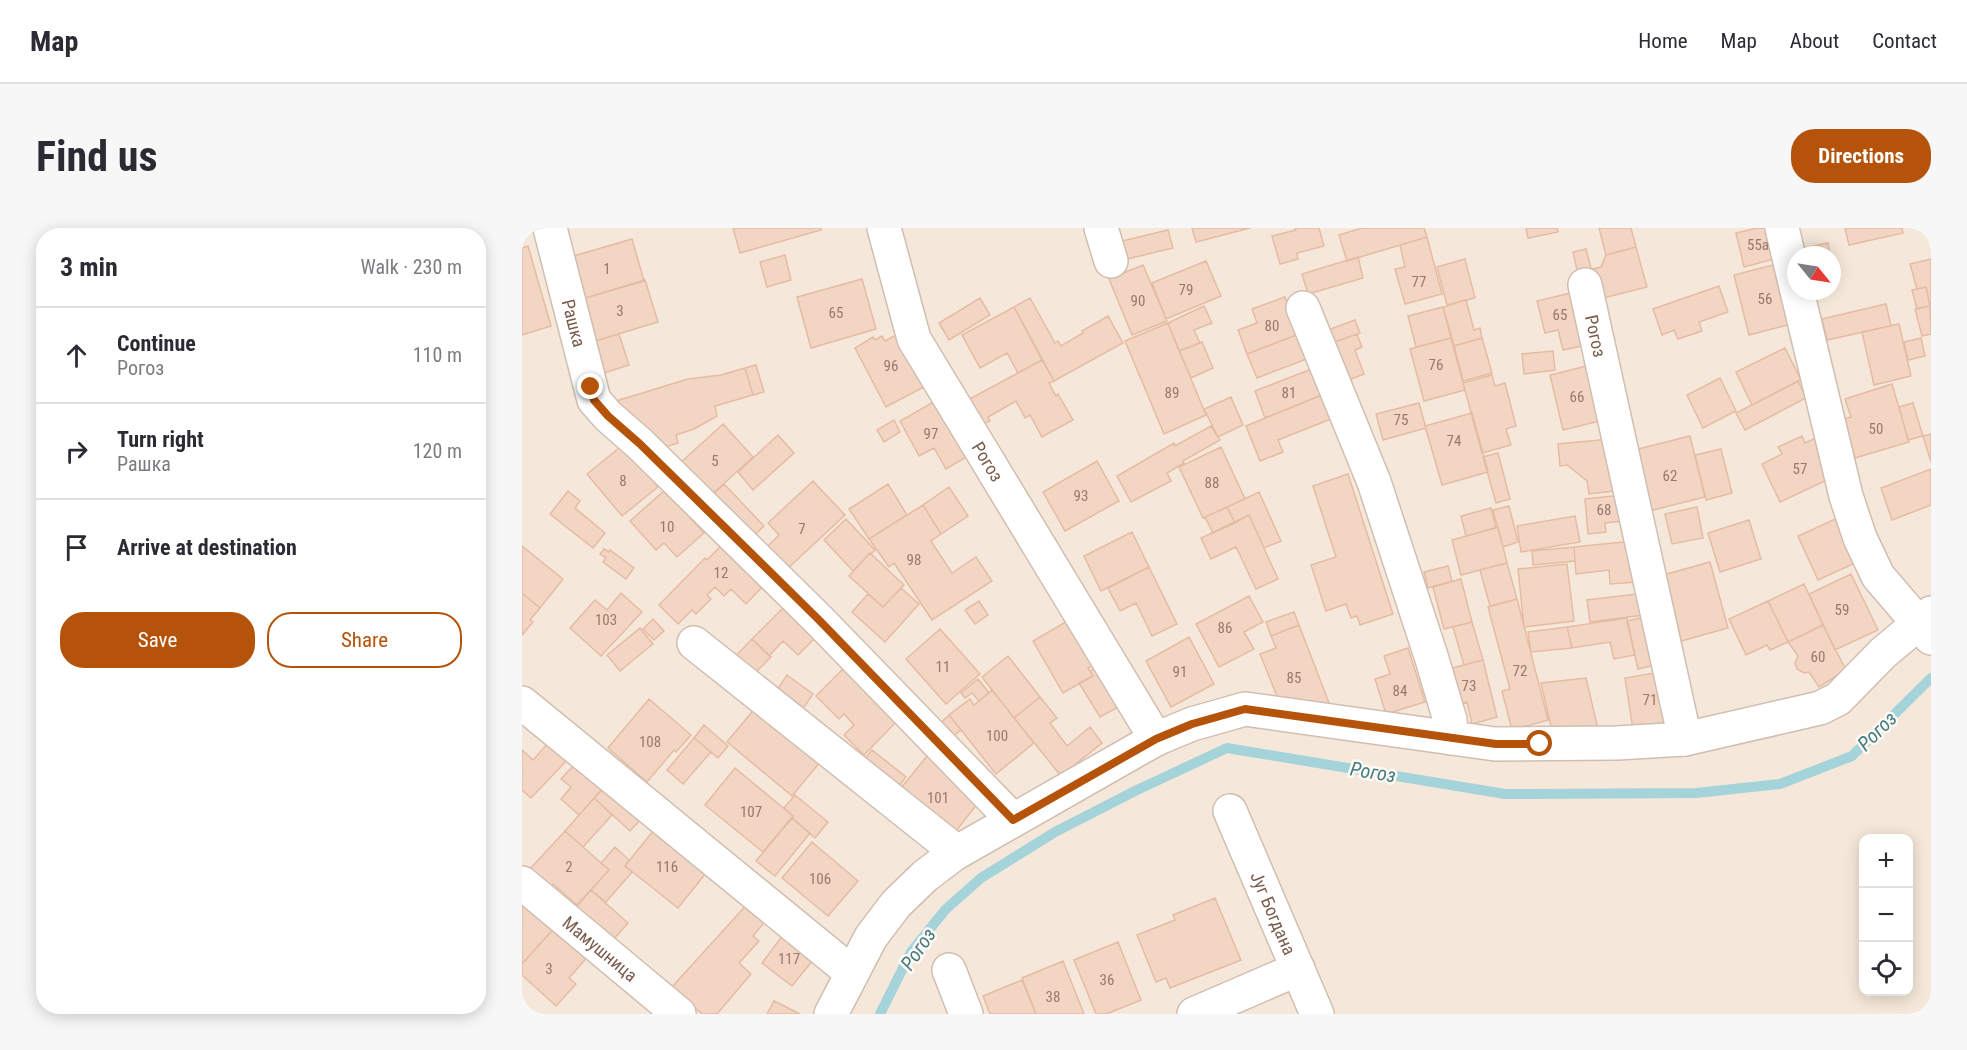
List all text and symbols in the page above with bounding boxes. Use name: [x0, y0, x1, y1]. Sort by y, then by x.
text: Map: [30, 25, 78, 58]
text: Home: [1638, 29, 1688, 53]
text: Map: [1721, 29, 1757, 53]
text: About: [1790, 29, 1839, 53]
text: Contact: [1872, 29, 1937, 53]
button: Directions: [1791, 129, 1931, 183]
text: Find us: [36, 132, 157, 181]
house number: 55a: [1747, 236, 1769, 254]
north arrow: [1787, 246, 1841, 300]
text: 3 min: [60, 252, 118, 282]
text: Walk · 230 m: [361, 255, 462, 279]
house number: 1: [603, 260, 611, 278]
house number: 77: [1412, 273, 1426, 291]
house number: 79: [1179, 281, 1193, 299]
house number: 56: [1758, 290, 1772, 308]
house number: 90: [1131, 292, 1145, 310]
street label: Рашка: [558, 297, 590, 349]
house number: 3: [616, 302, 624, 320]
house number: 65: [829, 304, 843, 322]
house number: 65: [1553, 306, 1567, 324]
street label: Рогоз: [1581, 313, 1611, 359]
house number: 80: [1265, 317, 1279, 335]
text: Continue: [117, 331, 196, 356]
icon: ahead: [60, 339, 93, 372]
text: 110 m: [413, 343, 462, 367]
text: Рогоз: [117, 356, 164, 380]
house number: 76: [1429, 356, 1443, 374]
house number: 96: [884, 357, 898, 375]
route end: [577, 373, 603, 399]
house number: 89: [1165, 384, 1179, 402]
house number: 81: [1282, 384, 1296, 402]
house number: 66: [1570, 388, 1584, 406]
house number: 75: [1394, 411, 1408, 429]
house number: 50: [1869, 420, 1883, 438]
house number: 97: [924, 425, 938, 443]
text: Turn right: [117, 427, 204, 452]
house number: 74: [1447, 432, 1461, 450]
icon: right: [60, 435, 93, 468]
street label: Рогоз: [968, 438, 1008, 485]
text: 120 m: [413, 439, 462, 463]
text: Рашка: [117, 452, 171, 476]
house number: 5: [711, 452, 719, 470]
house number: 57: [1793, 460, 1807, 478]
house number: 62: [1663, 467, 1677, 485]
house number: 8: [619, 472, 627, 490]
house number: 88: [1205, 474, 1219, 492]
house number: 93: [1074, 487, 1088, 505]
house number: 68: [1597, 501, 1611, 519]
house number: 10: [660, 518, 674, 536]
house number: 7: [798, 520, 806, 538]
icon: arrive: [60, 531, 93, 564]
text: Arrive at destination: [117, 535, 297, 560]
house number: 98: [907, 551, 921, 569]
house number: 12: [714, 564, 728, 582]
house number: 59: [1835, 601, 1849, 619]
house number: 103: [595, 611, 617, 629]
button: Save: [60, 612, 255, 668]
button: Share: [267, 612, 462, 668]
house number: 86: [1218, 619, 1232, 637]
house number: 60: [1811, 648, 1825, 666]
house number: 11: [936, 658, 950, 676]
house number: 72: [1513, 662, 1527, 680]
house number: 91: [1173, 663, 1187, 681]
house number: 85: [1287, 669, 1301, 687]
house number: 73: [1462, 677, 1476, 695]
house number: 84: [1393, 682, 1407, 700]
house number: 71: [1643, 691, 1657, 709]
water label: Рогоз: [1852, 706, 1902, 756]
house number: 100: [986, 727, 1008, 745]
route start: [1526, 730, 1552, 756]
house number: 108: [639, 733, 661, 751]
water label: Рогоз: [1349, 757, 1397, 787]
house number: 101: [927, 789, 949, 807]
house number: 107: [740, 803, 762, 821]
map controls: [1859, 834, 1913, 996]
button: +: [1859, 834, 1913, 888]
house number: 2: [565, 858, 573, 876]
house number: 116: [656, 858, 678, 876]
street label: Југ Богдана: [1247, 868, 1301, 958]
house number: 106: [809, 870, 831, 888]
button: −: [1859, 888, 1913, 942]
street label: Мамушница: [559, 911, 642, 985]
water label: Рогоз: [895, 923, 941, 975]
button: locate: [1859, 942, 1913, 996]
house number: 117: [778, 950, 800, 968]
house number: 3: [545, 960, 553, 978]
house number: 36: [1100, 971, 1114, 989]
house number: 38: [1046, 988, 1060, 1006]

